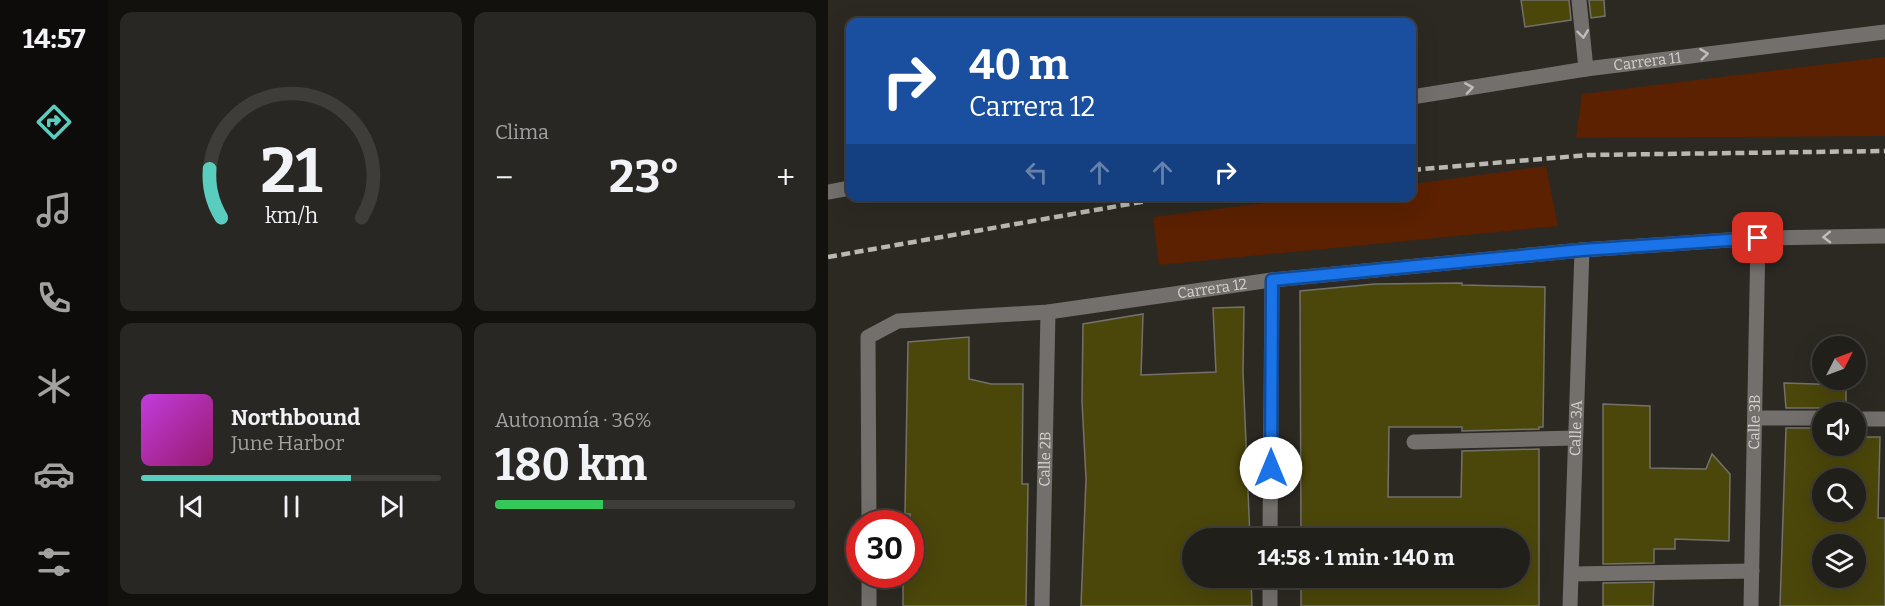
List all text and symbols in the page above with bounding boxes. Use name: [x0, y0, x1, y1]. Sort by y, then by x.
text: 14:57: [22, 23, 86, 55]
one-way arrow: [1576, 30, 1589, 39]
text: 40 m: [969, 40, 1069, 90]
icon: right: [870, 42, 948, 120]
street label: Carrera 11: [1612, 48, 1682, 75]
one-way arrow: [1699, 48, 1708, 61]
one-way arrow: [1465, 82, 1474, 94]
text: Carrera 12: [969, 91, 1095, 123]
icon: directions: [33, 101, 75, 143]
text: Clima: [495, 120, 549, 144]
text: 21: [260, 134, 322, 209]
text: 23°: [609, 150, 680, 204]
icon: left: [1020, 156, 1053, 189]
icon: ahead: [1083, 156, 1116, 189]
icon: ahead: [1146, 156, 1179, 189]
icon: right: [1209, 156, 1242, 189]
text: −: [495, 158, 513, 198]
text: +: [776, 158, 795, 198]
icon: music: [33, 189, 75, 231]
text: km/h: [264, 204, 318, 230]
pin: [1732, 212, 1783, 263]
icon: arrive: [1741, 221, 1774, 254]
one-way arrow: [1822, 231, 1831, 243]
street label: Carrera 12: [1176, 275, 1248, 302]
icon: phone: [33, 277, 75, 319]
north arrow: [1812, 336, 1866, 390]
map controls: [1812, 336, 1866, 588]
icon: climate: [33, 365, 75, 407]
street label: Calle 3B: [1745, 394, 1764, 450]
street label: Calle 3A: [1566, 399, 1586, 456]
button: sound: [1812, 402, 1866, 456]
text: Northbound: [231, 404, 360, 431]
text: Autonomía · 36%: [495, 408, 652, 432]
text: June Harbor: [231, 431, 344, 455]
street label: Calle 2B: [1035, 431, 1055, 487]
position arrow: [1239, 436, 1303, 500]
text: 180 km: [495, 438, 647, 492]
icon: car: [33, 453, 75, 495]
button: search: [1812, 468, 1866, 522]
icon: previous: [175, 490, 208, 523]
icon: pause: [275, 490, 308, 523]
icon: next: [375, 490, 408, 523]
speed limit sign: 30: [846, 510, 924, 588]
button: layers: [1812, 534, 1866, 588]
icon: filters: [33, 541, 75, 583]
text: 14:58 · 1 min · 140 m: [1258, 544, 1454, 571]

